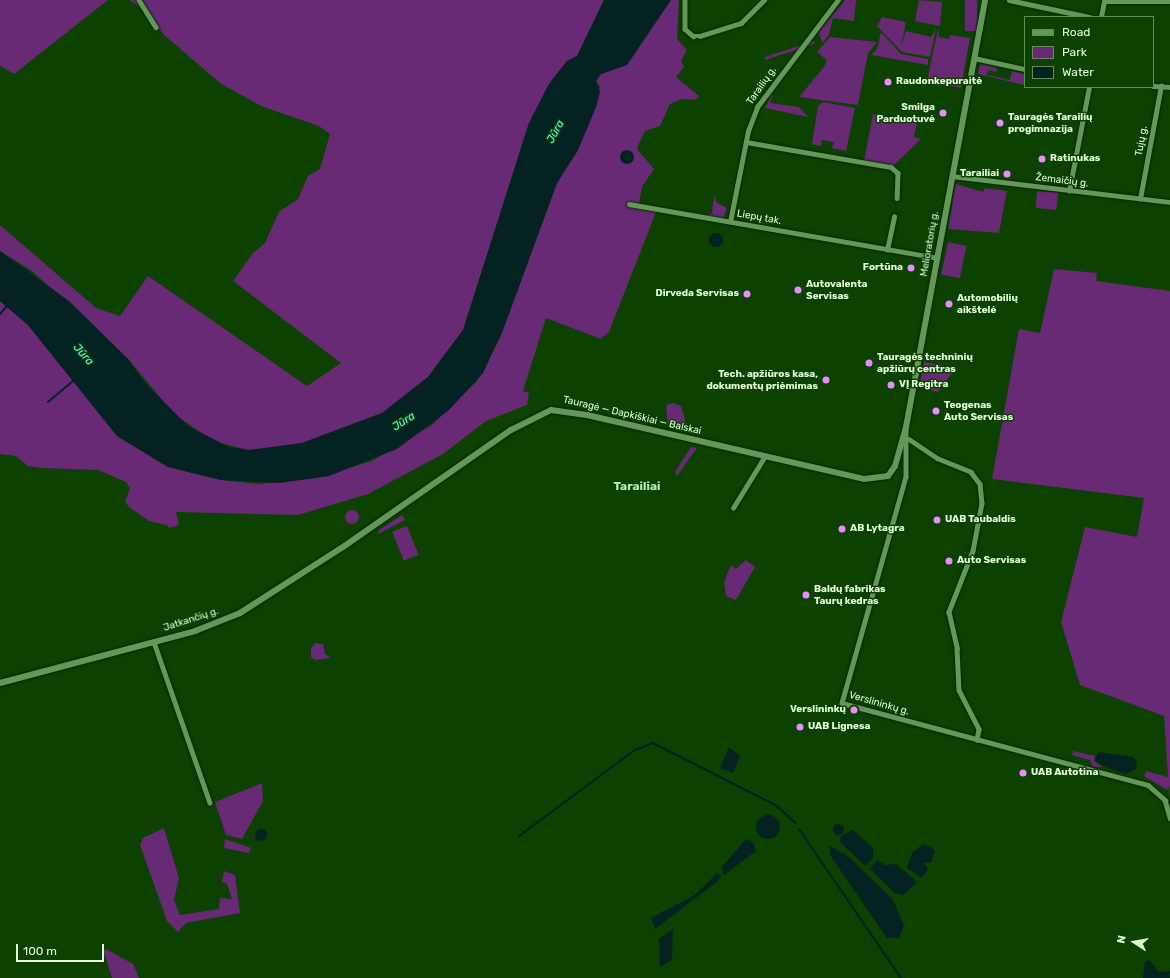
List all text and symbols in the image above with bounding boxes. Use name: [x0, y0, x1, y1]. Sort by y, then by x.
legend: [1024, 16, 1154, 88]
text: Road: [1062, 25, 1090, 39]
text: Park: [1062, 45, 1087, 59]
street label: Tarailių g.: [745, 65, 779, 107]
text: Water: [1062, 65, 1094, 79]
place label: Raudonkepuraitė: [896, 76, 982, 88]
marker: Raudonkepuraitė: [883, 77, 893, 87]
place label: Smilga Parduotuvė: [876, 101, 935, 124]
marker: Smilga Parduotuvė: [938, 108, 948, 118]
place label: Tauragės Tarailių progimnazija: [1008, 111, 1093, 134]
water label: Jūra: [544, 118, 568, 146]
marker: Tauragės Tarailių progimnazija: [995, 118, 1005, 128]
street label: Tujų g.: [1133, 125, 1151, 157]
place label: Ratinukas: [1050, 153, 1100, 165]
marker: Ratinukas: [1037, 154, 1047, 164]
place label: Tarailiai: [960, 168, 999, 180]
marker: Tarailiai: [1002, 169, 1012, 179]
street label: Žemaičių g.: [1035, 172, 1089, 190]
street label: Liepų tak.: [736, 208, 782, 228]
street label: Melioratorių g.: [918, 210, 942, 278]
place label: Fortūna: [863, 262, 903, 274]
marker: Fortūna: [906, 263, 916, 273]
place label: Autovalenta Servisas: [806, 278, 867, 302]
marker: Autovalenta Servisas: [793, 285, 803, 295]
place label: Dirveda Servisas: [656, 288, 739, 300]
marker: Dirveda Servisas: [742, 289, 752, 299]
place label: Automobilių aikštelė: [957, 292, 1018, 316]
marker: Automobilių aikštelė: [944, 299, 954, 309]
water label: Jūra: [70, 342, 96, 368]
place label: Tauragės techninių apžiūrų centras: [877, 351, 973, 374]
marker: Tauragės techninių apžiūrų centras: [864, 358, 874, 368]
place label: Tech. apžiūros kasa, dokumentų priėmimas: [706, 368, 818, 392]
marker: Tech. apžiūros kasa, dokumentų priėmimas: [821, 375, 831, 385]
place label: VĮ Regitra: [899, 379, 948, 391]
marker: VĮ Regitra: [886, 380, 896, 390]
street label: Tauragė — Dapkiškiai — Balskai: [562, 394, 702, 438]
place label: Teogenas Auto Servisas: [944, 399, 1013, 422]
marker: Teogenas Auto Servisas: [931, 406, 941, 416]
water label: Jūra: [390, 410, 418, 434]
district label: Tarailiai: [614, 480, 660, 494]
place label: UAB Taubaldis: [945, 514, 1016, 526]
marker: UAB Taubaldis: [932, 515, 942, 525]
place label: AB Lytagra: [850, 523, 905, 535]
marker: AB Lytagra: [837, 524, 847, 534]
place label: Auto Servisas: [957, 555, 1026, 567]
marker: Auto Servisas: [944, 556, 954, 566]
place label: Baldų fabrikas Taurų kedras: [814, 583, 886, 606]
marker: Baldų fabrikas Taurų kedras: [801, 590, 811, 600]
street label: Jatkančių g.: [162, 605, 220, 635]
street label: Verslininkų g.: [848, 690, 910, 718]
place label: Verslininkų: [790, 704, 846, 716]
marker: Verslininkų: [849, 705, 859, 715]
place label: UAB Lignesa: [808, 721, 870, 733]
marker: UAB Lignesa: [795, 722, 805, 732]
place label: UAB Autotina: [1031, 767, 1099, 779]
marker: UAB Autotina: [1018, 768, 1028, 778]
north arrow: [1114, 922, 1154, 962]
text: N: [1115, 934, 1129, 945]
scale bar: [18, 936, 106, 962]
text: 100 m: [23, 944, 57, 958]

